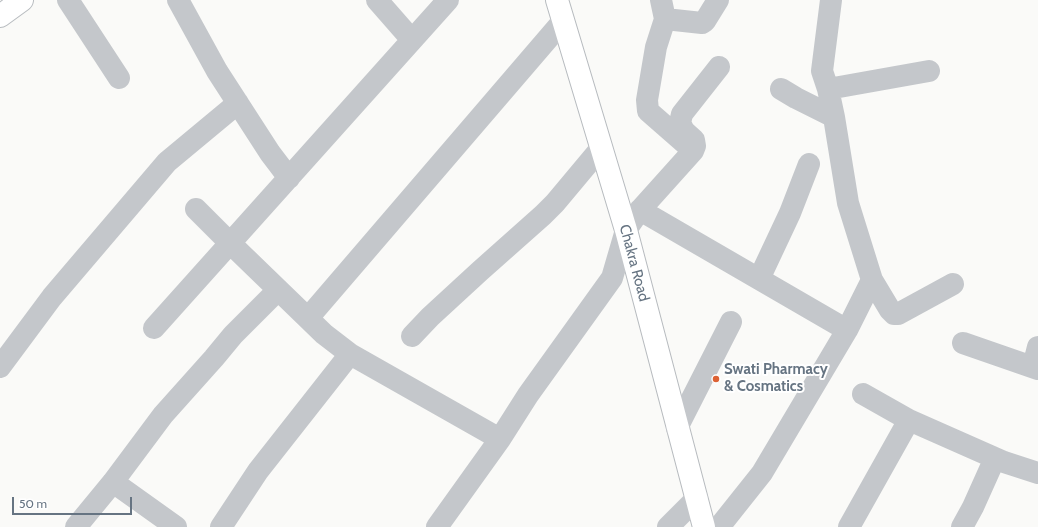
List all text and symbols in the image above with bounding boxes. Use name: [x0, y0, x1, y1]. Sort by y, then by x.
street label: Chakra Road: [615, 222, 653, 304]
place label: Swati Pharmacy & Cosmatics: [724, 361, 828, 396]
marker: Swati Pharmacy & Cosmatics: [711, 374, 721, 384]
scale bar: [14, 489, 134, 515]
text: 50 m: [19, 496, 47, 511]

